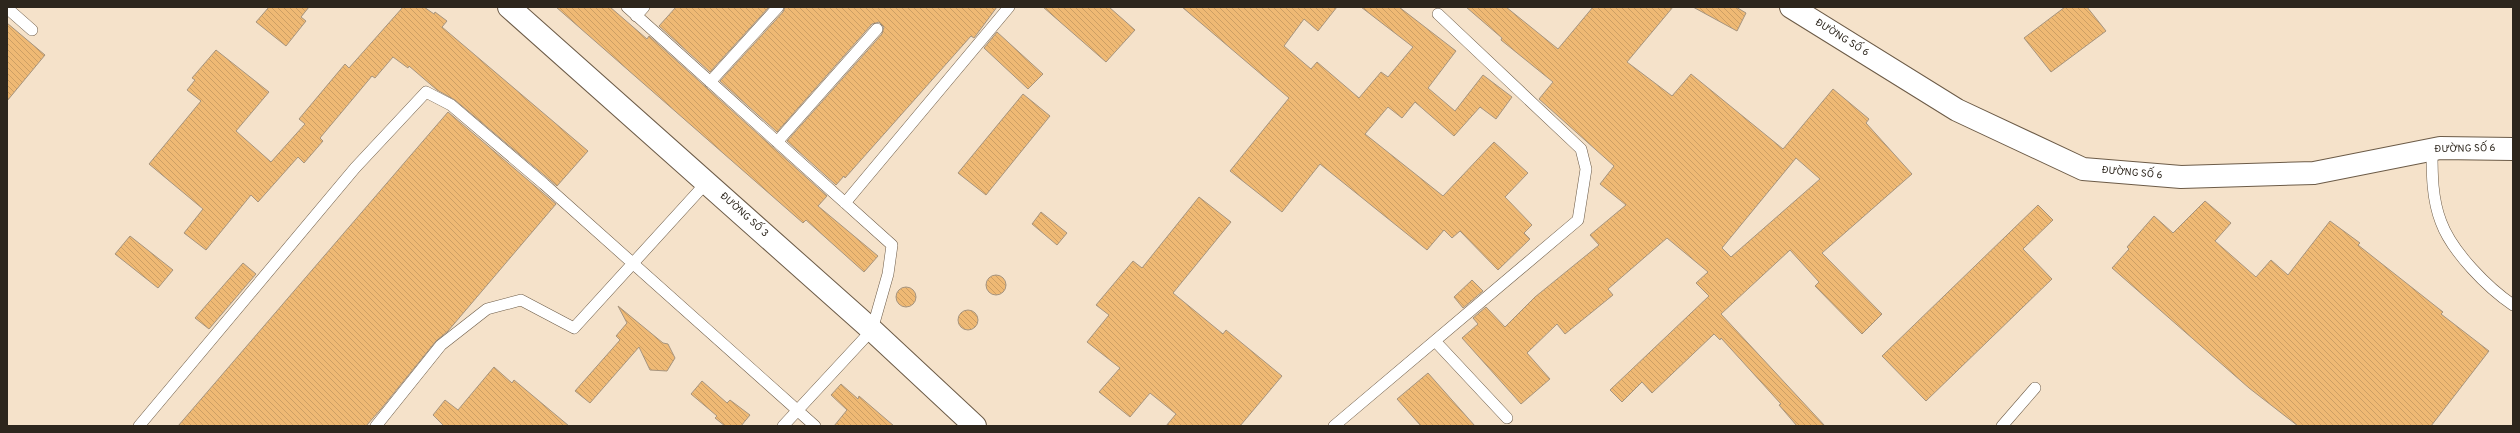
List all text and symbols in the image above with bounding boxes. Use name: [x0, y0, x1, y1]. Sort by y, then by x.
street label: ĐƯỜNG SỐ 6: [1813, 15, 1872, 60]
street label: ĐƯỜNG SỐ 6: [2434, 140, 2496, 156]
street label: ĐƯỜNG SỐ 6: [2101, 162, 2163, 182]
street label: ĐƯỜNG SỐ 3: [717, 188, 772, 240]

